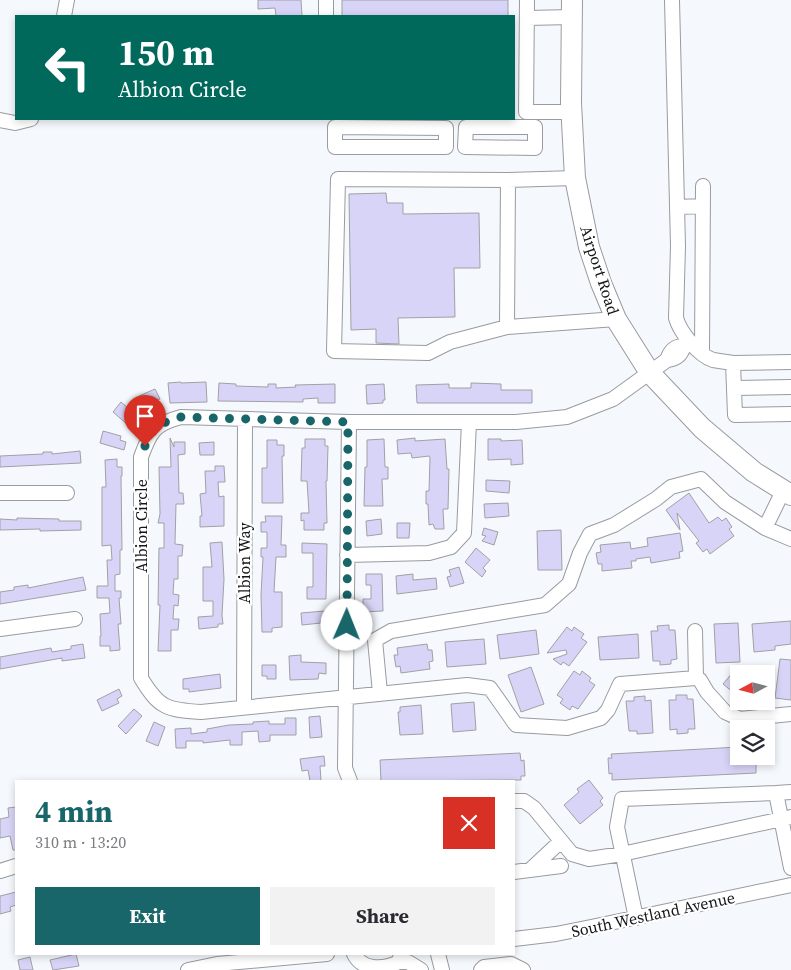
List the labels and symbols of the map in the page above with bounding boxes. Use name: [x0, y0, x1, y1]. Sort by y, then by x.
street label: Airport Road: [575, 223, 625, 317]
pin: [124, 395, 166, 446]
street label: Albion Circle: [130, 479, 152, 573]
street label: Albion Way: [233, 521, 255, 604]
position arrow: [320, 598, 372, 650]
north arrow: [730, 665, 775, 710]
street label: South Westland Avenue: [569, 886, 737, 942]

